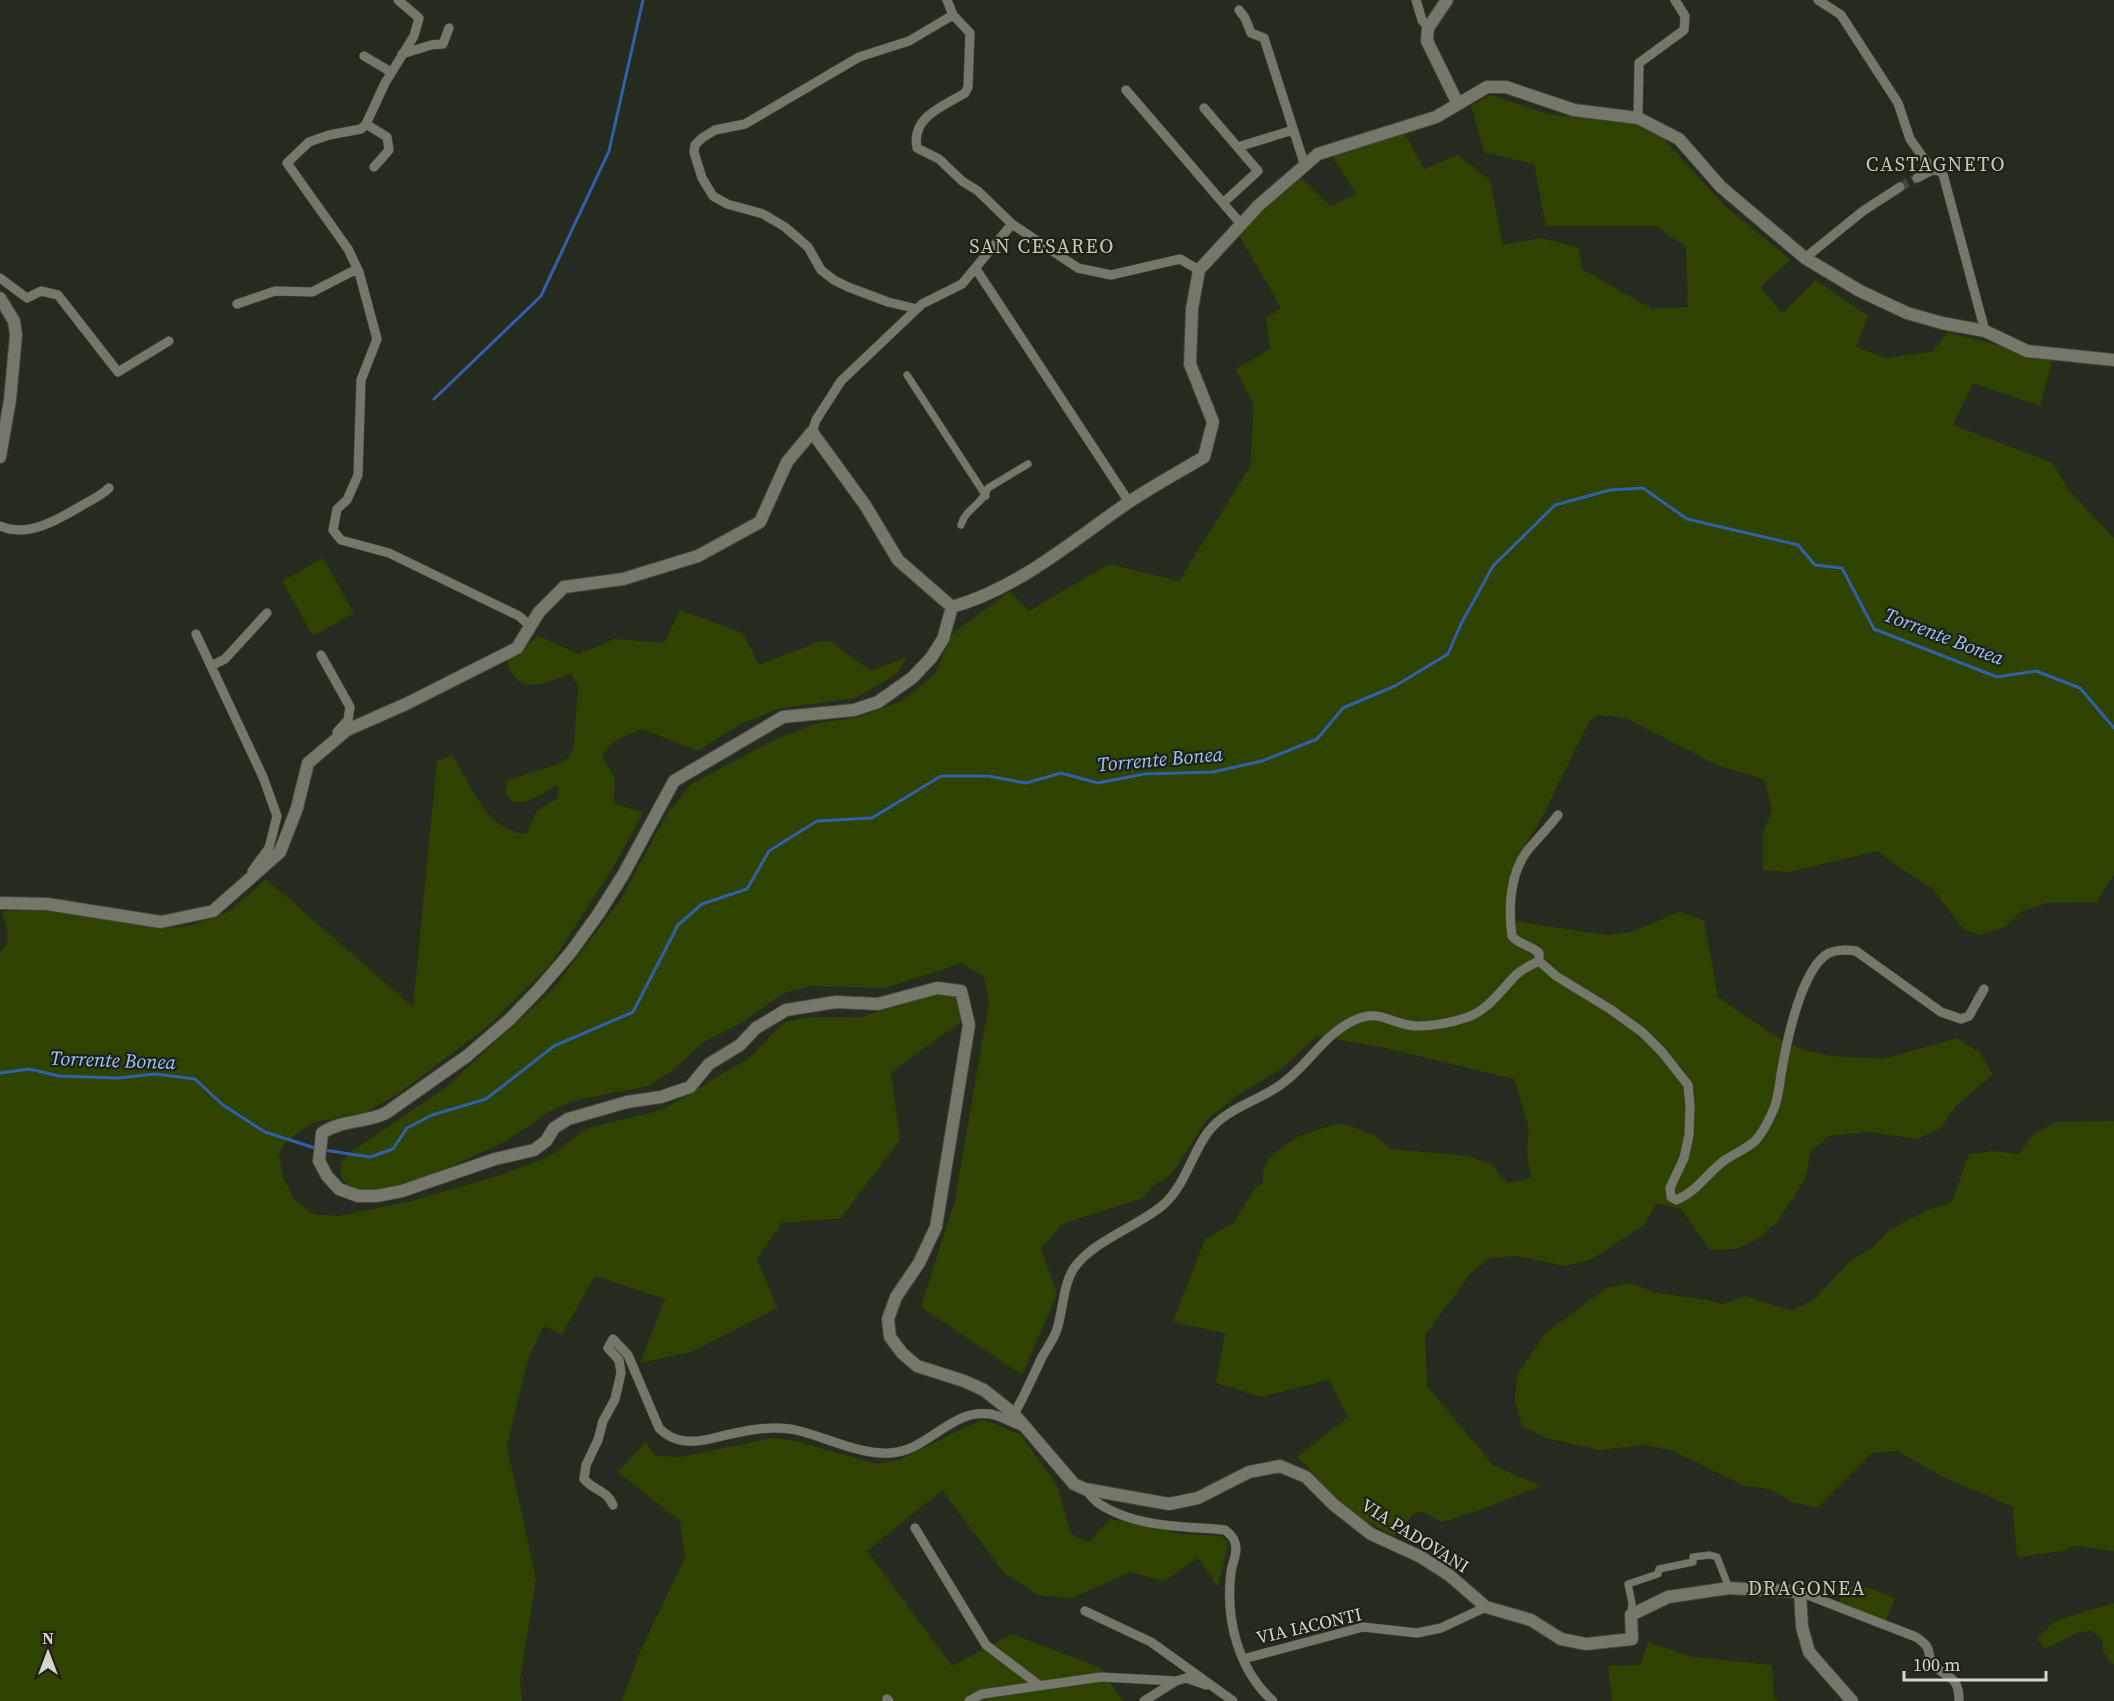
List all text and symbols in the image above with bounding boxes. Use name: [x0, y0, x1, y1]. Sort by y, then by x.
district label: CASTAGNETO: [1866, 150, 2006, 178]
district label: SAN CESAREO: [969, 232, 1115, 260]
water label: Torrente Bonea: [1880, 600, 2008, 672]
water label: Torrente Bonea: [1096, 740, 1225, 778]
water label: Torrente Bonea: [49, 1044, 177, 1076]
street label: VIA PADOVANI: [1357, 1492, 1474, 1579]
district label: DRAGONEA: [1748, 1574, 1866, 1602]
street label: VIA IACONTI: [1254, 1601, 1364, 1650]
north arrow: [18, 1623, 78, 1683]
text: N: [42, 1627, 54, 1649]
scale bar: [1904, 1644, 2046, 1682]
text: 100 m: [1913, 1652, 1960, 1677]

